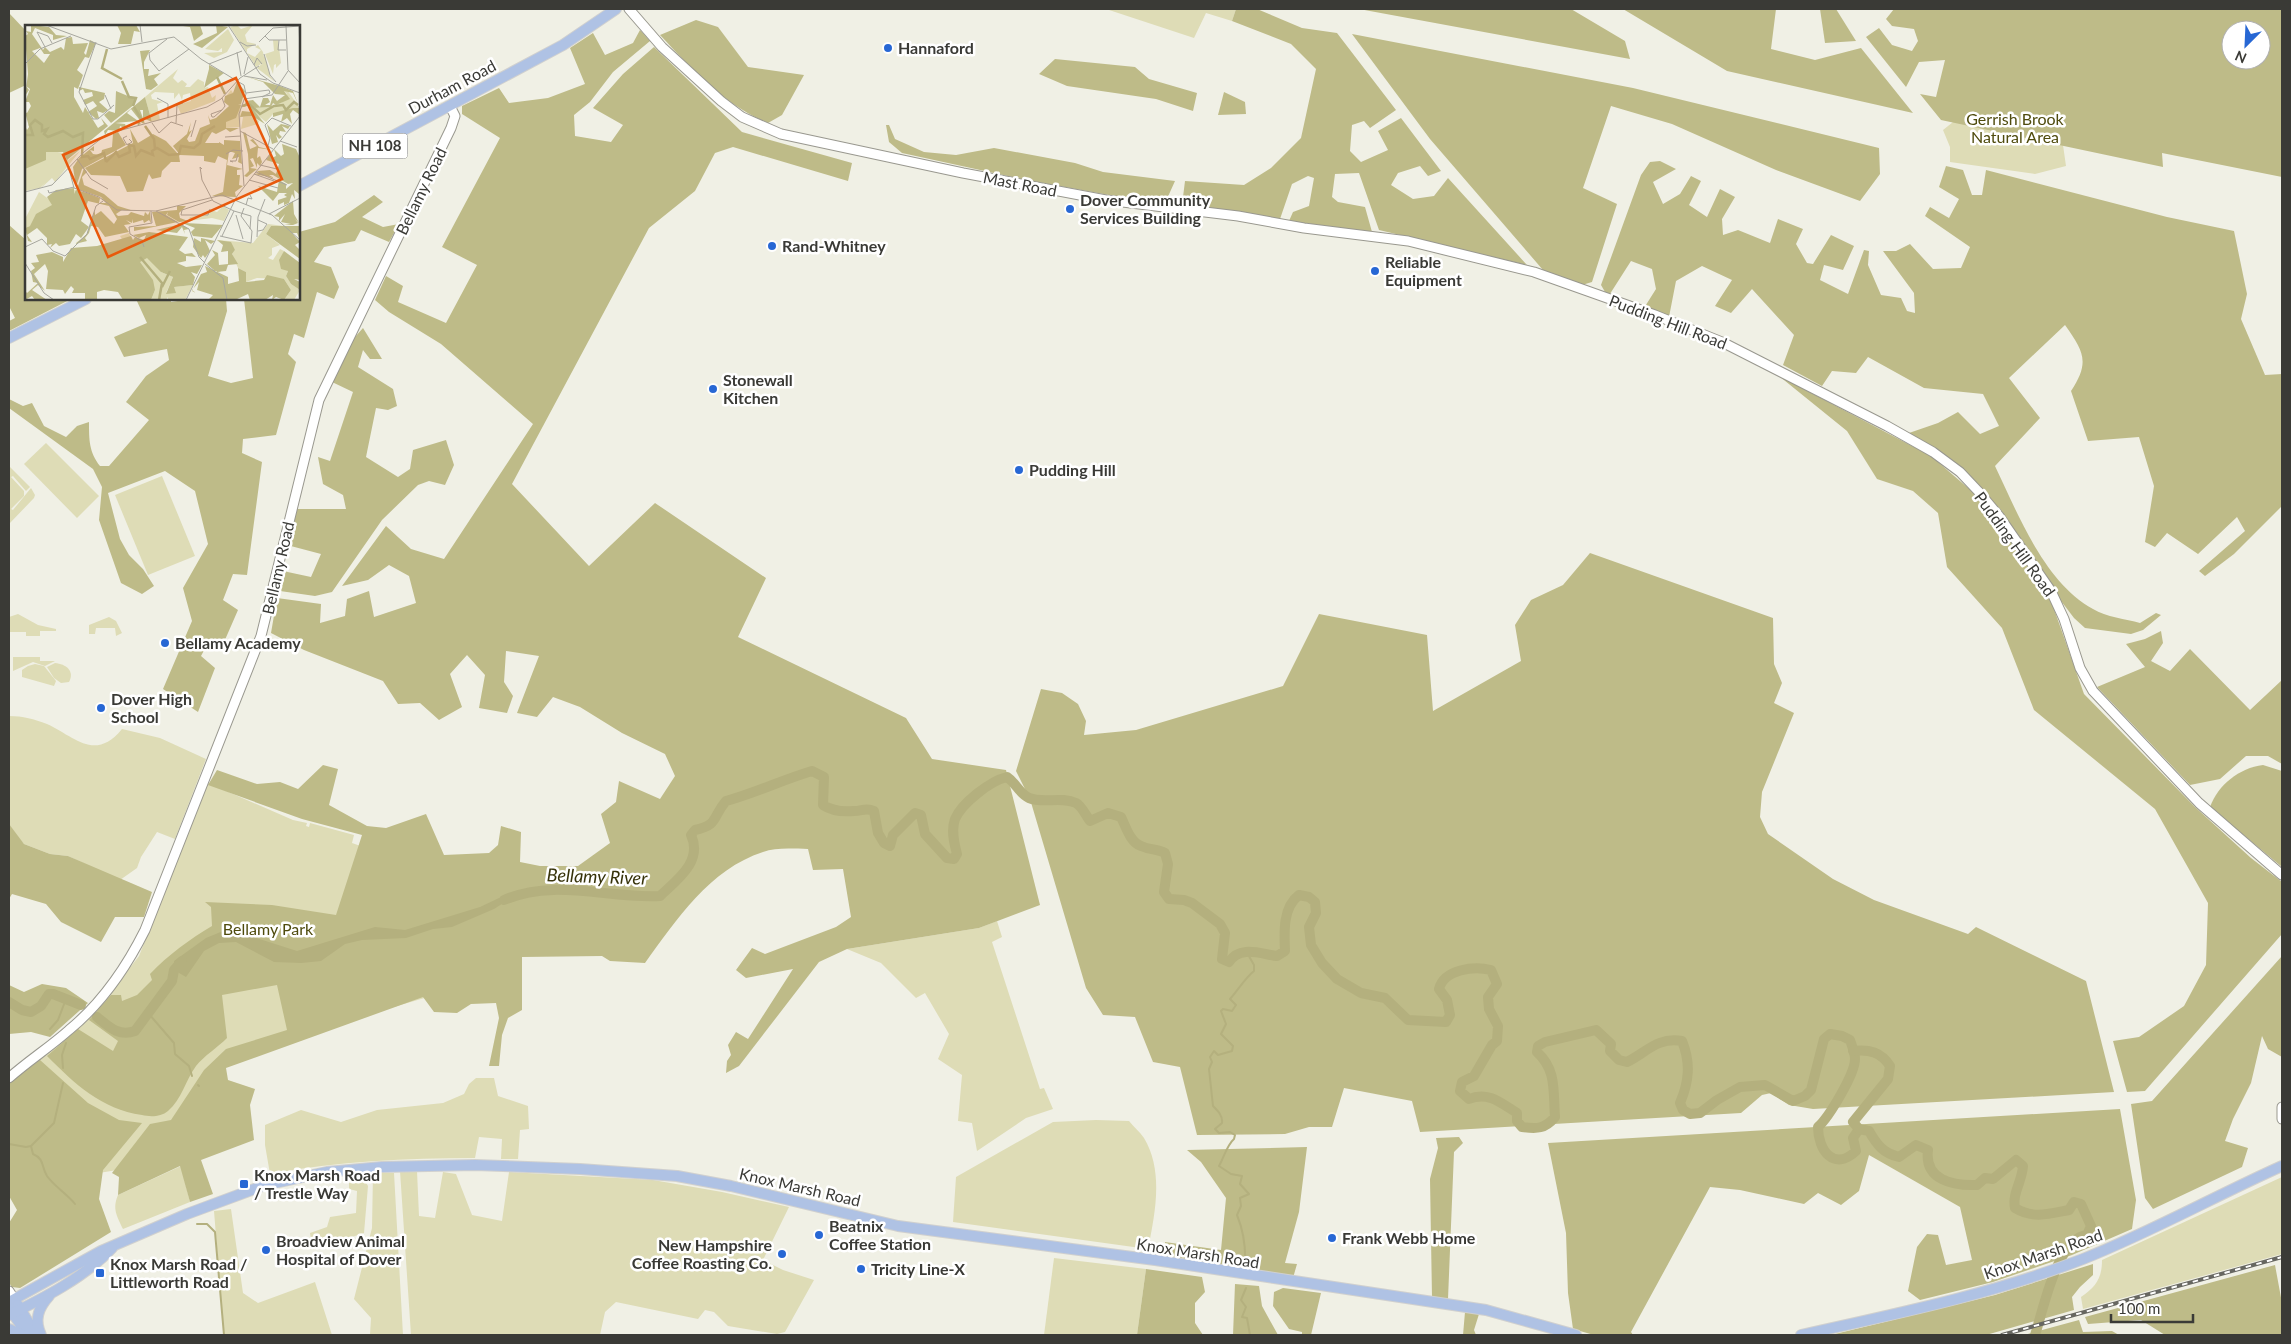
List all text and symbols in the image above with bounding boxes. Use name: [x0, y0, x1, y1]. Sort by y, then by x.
north arrow: [2221, 20, 2271, 70]
inset map: [25, 25, 300, 300]
place label: Hannaford: [898, 38, 974, 57]
marker: Hannaford: [882, 42, 894, 54]
text: N: [2232, 47, 2249, 67]
street label: Durham Road: [405, 56, 499, 118]
park label: Gerrish Brook Natural Area: [1966, 109, 2065, 146]
road number: NH 108: [342, 134, 408, 158]
street label: Bellamy Road: [391, 144, 450, 237]
street label: Mast Road: [982, 167, 1059, 200]
place label: Dover Community Services Building: [1080, 190, 1211, 227]
marker: Dover Community Services Building: [1064, 203, 1076, 215]
place label: Rand-Whitney: [782, 236, 886, 255]
marker: Rand-Whitney: [766, 240, 778, 252]
place label: Reliable Equipment: [1385, 252, 1462, 289]
marker: Reliable Equipment: [1369, 265, 1381, 277]
street label: Pudding Hill Road: [1607, 290, 1730, 353]
place label: Stonewall Kitchen: [723, 370, 793, 407]
marker: Stonewall Kitchen: [707, 383, 719, 395]
place label: Pudding Hill: [1029, 460, 1116, 479]
marker: Pudding Hill: [1013, 464, 1025, 476]
street label: Pudding Hill Road: [1971, 488, 2060, 600]
street label: Bellamy Road: [258, 520, 297, 616]
place label: Bellamy Academy: [175, 633, 301, 652]
marker: Bellamy Academy: [159, 637, 171, 649]
place label: Dover High School: [111, 689, 192, 726]
marker: Dover High School: [95, 702, 107, 714]
water label: Bellamy River: [546, 863, 649, 889]
park label: Bellamy Park: [223, 919, 314, 938]
street label: Knox Marsh Road: [738, 1163, 863, 1210]
place label: Knox Marsh Road / Trestle Way: [254, 1165, 380, 1202]
marker: Knox Marsh Road / Trestle Way: [238, 1178, 250, 1190]
place label: Beatnix Coffee Station: [829, 1216, 931, 1253]
street label: Knox Marsh Road: [1981, 1224, 2105, 1283]
place label: Frank Webb Home: [1342, 1228, 1476, 1247]
marker: Beatnix Coffee Station: [813, 1229, 825, 1241]
place label: Broadview Animal Hospital of Dover: [276, 1231, 405, 1268]
marker: Frank Webb Home: [1326, 1232, 1338, 1244]
street label: Knox Marsh Road: [1135, 1233, 1261, 1272]
place label: New Hampshire Coffee Roasting Co.: [632, 1235, 772, 1272]
marker: Broadview Animal Hospital of Dover: [260, 1244, 272, 1256]
marker: New Hampshire Coffee Roasting Co.: [776, 1248, 788, 1260]
place label: Knox Marsh Road / Littleworth Road: [110, 1254, 247, 1291]
place label: Tricity Line-X: [871, 1259, 965, 1278]
marker: Tricity Line-X: [855, 1263, 867, 1275]
marker: Knox Marsh Road / Littleworth Road: [94, 1267, 106, 1279]
scale bar: [2111, 1292, 2194, 1324]
text: 100 m: [2118, 1299, 2160, 1317]

